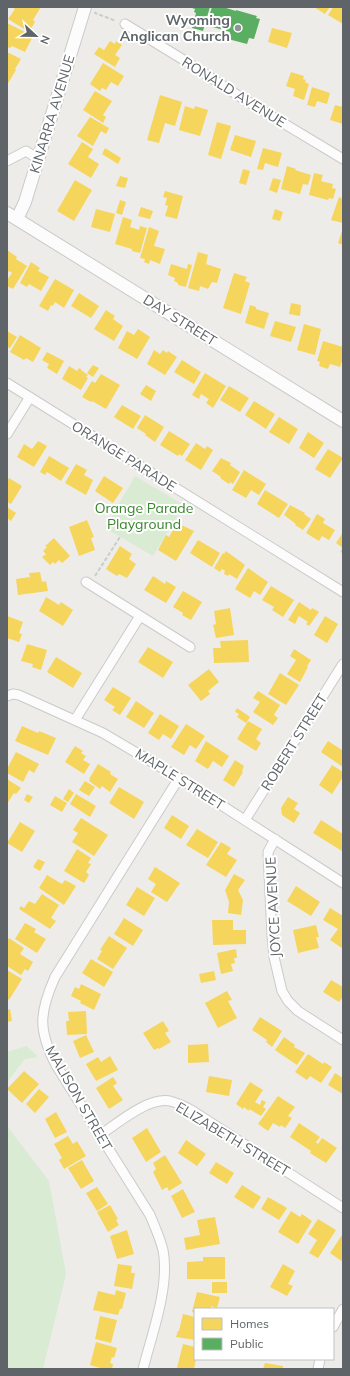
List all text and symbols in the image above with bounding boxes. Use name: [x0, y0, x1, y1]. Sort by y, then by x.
place label: Wyoming Anglican Church: [120, 11, 230, 45]
north arrow: [16, 16, 56, 56]
marker: Wyoming Anglican Church: [233, 23, 243, 33]
text: N: [37, 33, 53, 46]
street label: KINARRA AVENUE: [25, 53, 79, 175]
street label: RONALD AVENUE: [179, 53, 289, 131]
street label: DAY STREET: [140, 290, 221, 350]
street label: ORANGE PARADE: [68, 417, 180, 495]
park label: Orange Parade Playground: [95, 499, 193, 533]
street label: ROBERT STREET: [257, 690, 331, 794]
street label: MAPLE STREET: [132, 744, 229, 814]
street label: JOYCE AVENUE: [261, 856, 285, 958]
street label: MALISON STREET: [42, 1042, 117, 1154]
street label: ELIZABETH STREET: [173, 1098, 294, 1180]
legend: [194, 1308, 334, 1360]
text: Homes: [230, 1316, 269, 1331]
text: Public: [230, 1336, 264, 1351]

